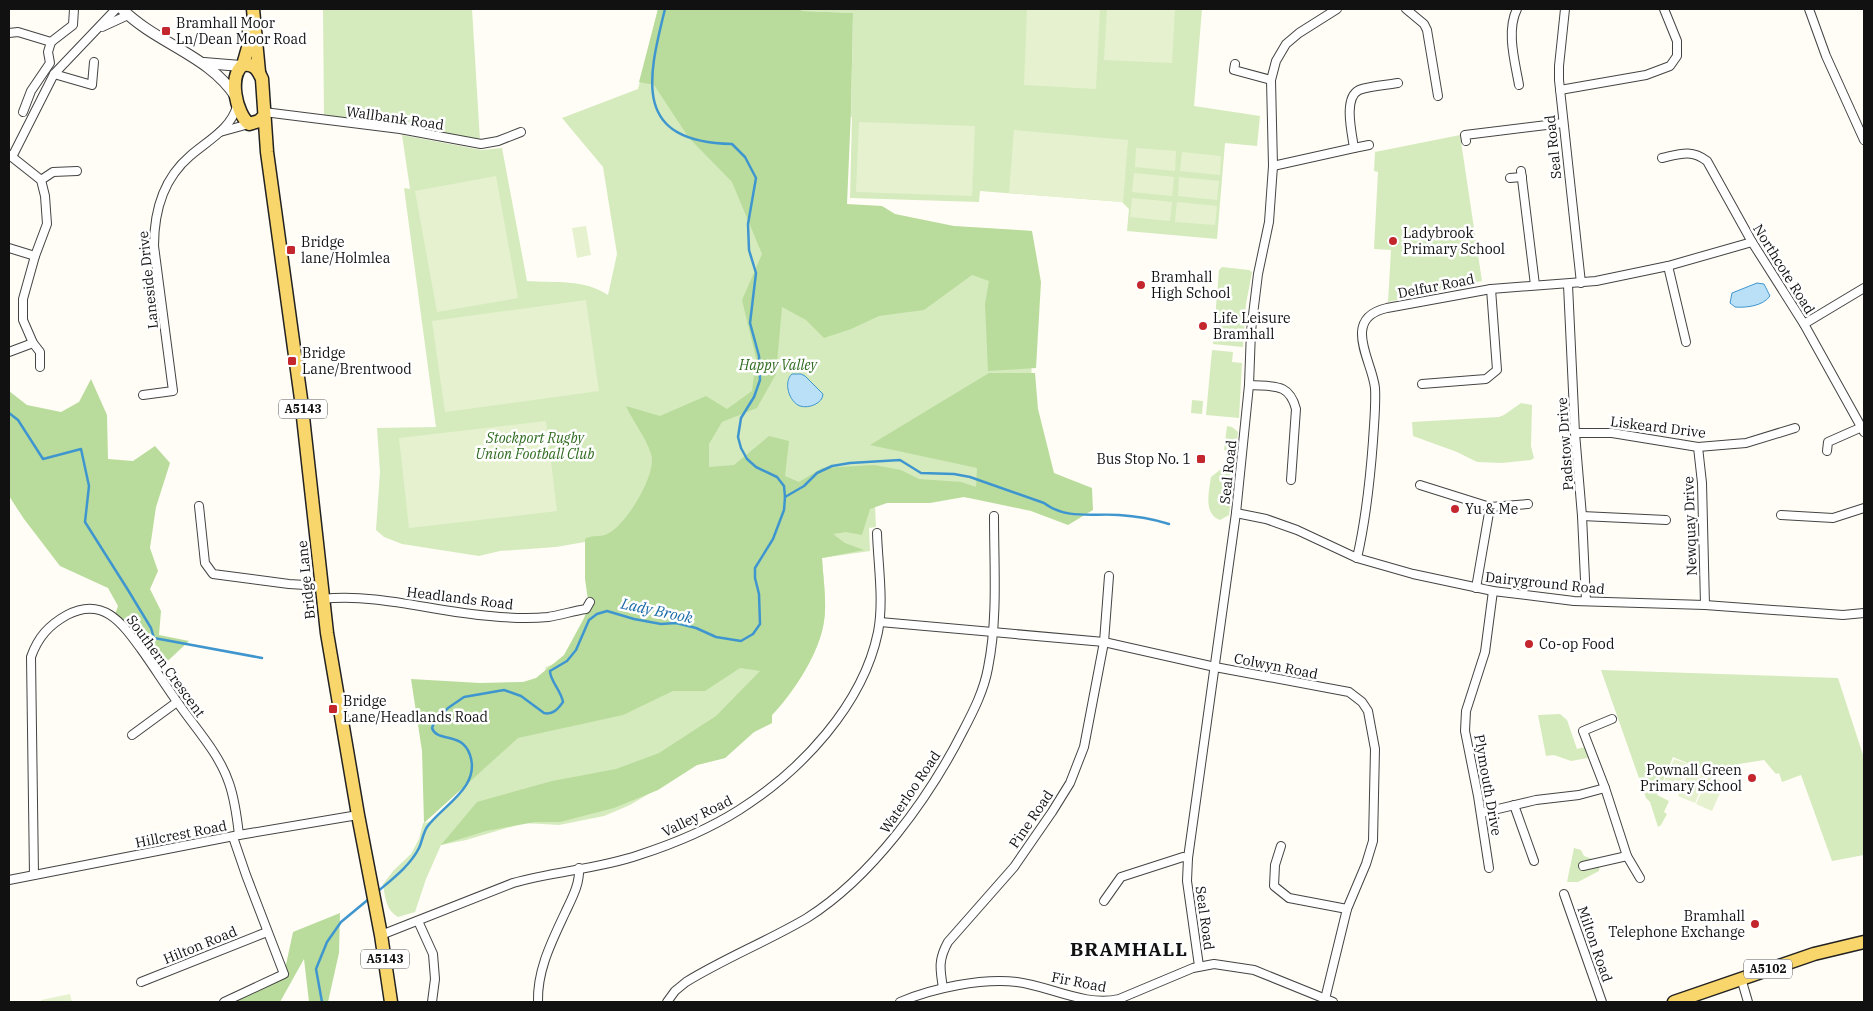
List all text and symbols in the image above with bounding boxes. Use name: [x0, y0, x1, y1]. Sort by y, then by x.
place label: Bramhall Moor Ln/Dean Moor Road: [176, 14, 307, 48]
marker: Bramhall Moor Ln/Dean Moor Road: [160, 25, 172, 37]
street label: Wallbank Road: [345, 102, 446, 134]
street label: Seal Road: [1541, 114, 1565, 180]
street label: Northcote Road: [1749, 221, 1819, 318]
place label: Ladybrook Primary School: [1403, 224, 1505, 258]
street label: Laneside Drive: [134, 230, 162, 330]
place label: Bridge lane/Holmlea: [301, 233, 391, 267]
marker: Ladybrook Primary School: [1387, 235, 1399, 247]
marker: Bridge lane/Holmlea: [285, 244, 297, 256]
place label: Bramhall High School: [1151, 268, 1230, 302]
street label: Delfur Road: [1396, 270, 1476, 302]
marker: Bramhall High School: [1135, 279, 1147, 291]
place label: Life Leisure Bramhall: [1213, 309, 1291, 343]
marker: Life Leisure Bramhall: [1197, 320, 1209, 332]
place label: Bridge Lane/Brentwood: [302, 344, 412, 378]
marker: Bridge Lane/Brentwood: [286, 355, 298, 367]
park label: Happy Valley: [738, 356, 819, 374]
street label: Padstow Drive: [1553, 397, 1577, 491]
road number: A5143: [279, 399, 327, 418]
street label: Liskeard Drive: [1609, 412, 1707, 442]
park label: Stockport Rugby Union Football Club: [476, 429, 594, 463]
street label: Seal Road: [1216, 439, 1240, 505]
place label: Bus Stop No. 1: [1096, 450, 1191, 468]
marker: Bus Stop No. 1: [1195, 453, 1207, 465]
street label: Newquay Drive: [1679, 476, 1701, 576]
place label: Yu & Me: [1465, 500, 1518, 518]
marker: Yu & Me: [1449, 503, 1461, 515]
street label: Bridge Lane: [293, 540, 319, 620]
street label: Dairyground Road: [1484, 568, 1606, 598]
street label: Headlands Road: [406, 583, 515, 614]
water label: Lady Brook: [619, 593, 695, 627]
street label: Southern Crescent: [123, 611, 209, 721]
place label: Co-op Food: [1539, 635, 1615, 653]
marker: Co-op Food: [1523, 638, 1535, 650]
street label: Colwyn Road: [1232, 649, 1320, 683]
place label: Bridge Lane/Headlands Road: [343, 692, 489, 726]
marker: Bridge Lane/Headlands Road: [327, 703, 339, 715]
street label: Plymouth Drive: [1470, 733, 1506, 837]
street label: Waterloo Road: [876, 747, 944, 837]
place label: Pownall Green Primary School: [1640, 761, 1742, 795]
marker: Pownall Green Primary School: [1746, 772, 1758, 784]
street label: Pine Road: [1005, 786, 1057, 851]
street label: Valley Road: [659, 791, 736, 841]
street label: Hillcrest Road: [134, 816, 229, 852]
street label: Seal Road: [1192, 885, 1218, 952]
street label: Milton Road: [1574, 904, 1617, 985]
place label: Bramhall Telephone Exchange: [1608, 907, 1745, 941]
marker: Bramhall Telephone Exchange: [1749, 918, 1761, 930]
street label: Hilton Road: [160, 922, 240, 968]
district label: BRAMHALL: [1070, 937, 1188, 961]
road number: A5143: [361, 950, 409, 969]
road number: A5102: [1744, 960, 1792, 979]
street label: Fir Road: [1050, 968, 1109, 996]

